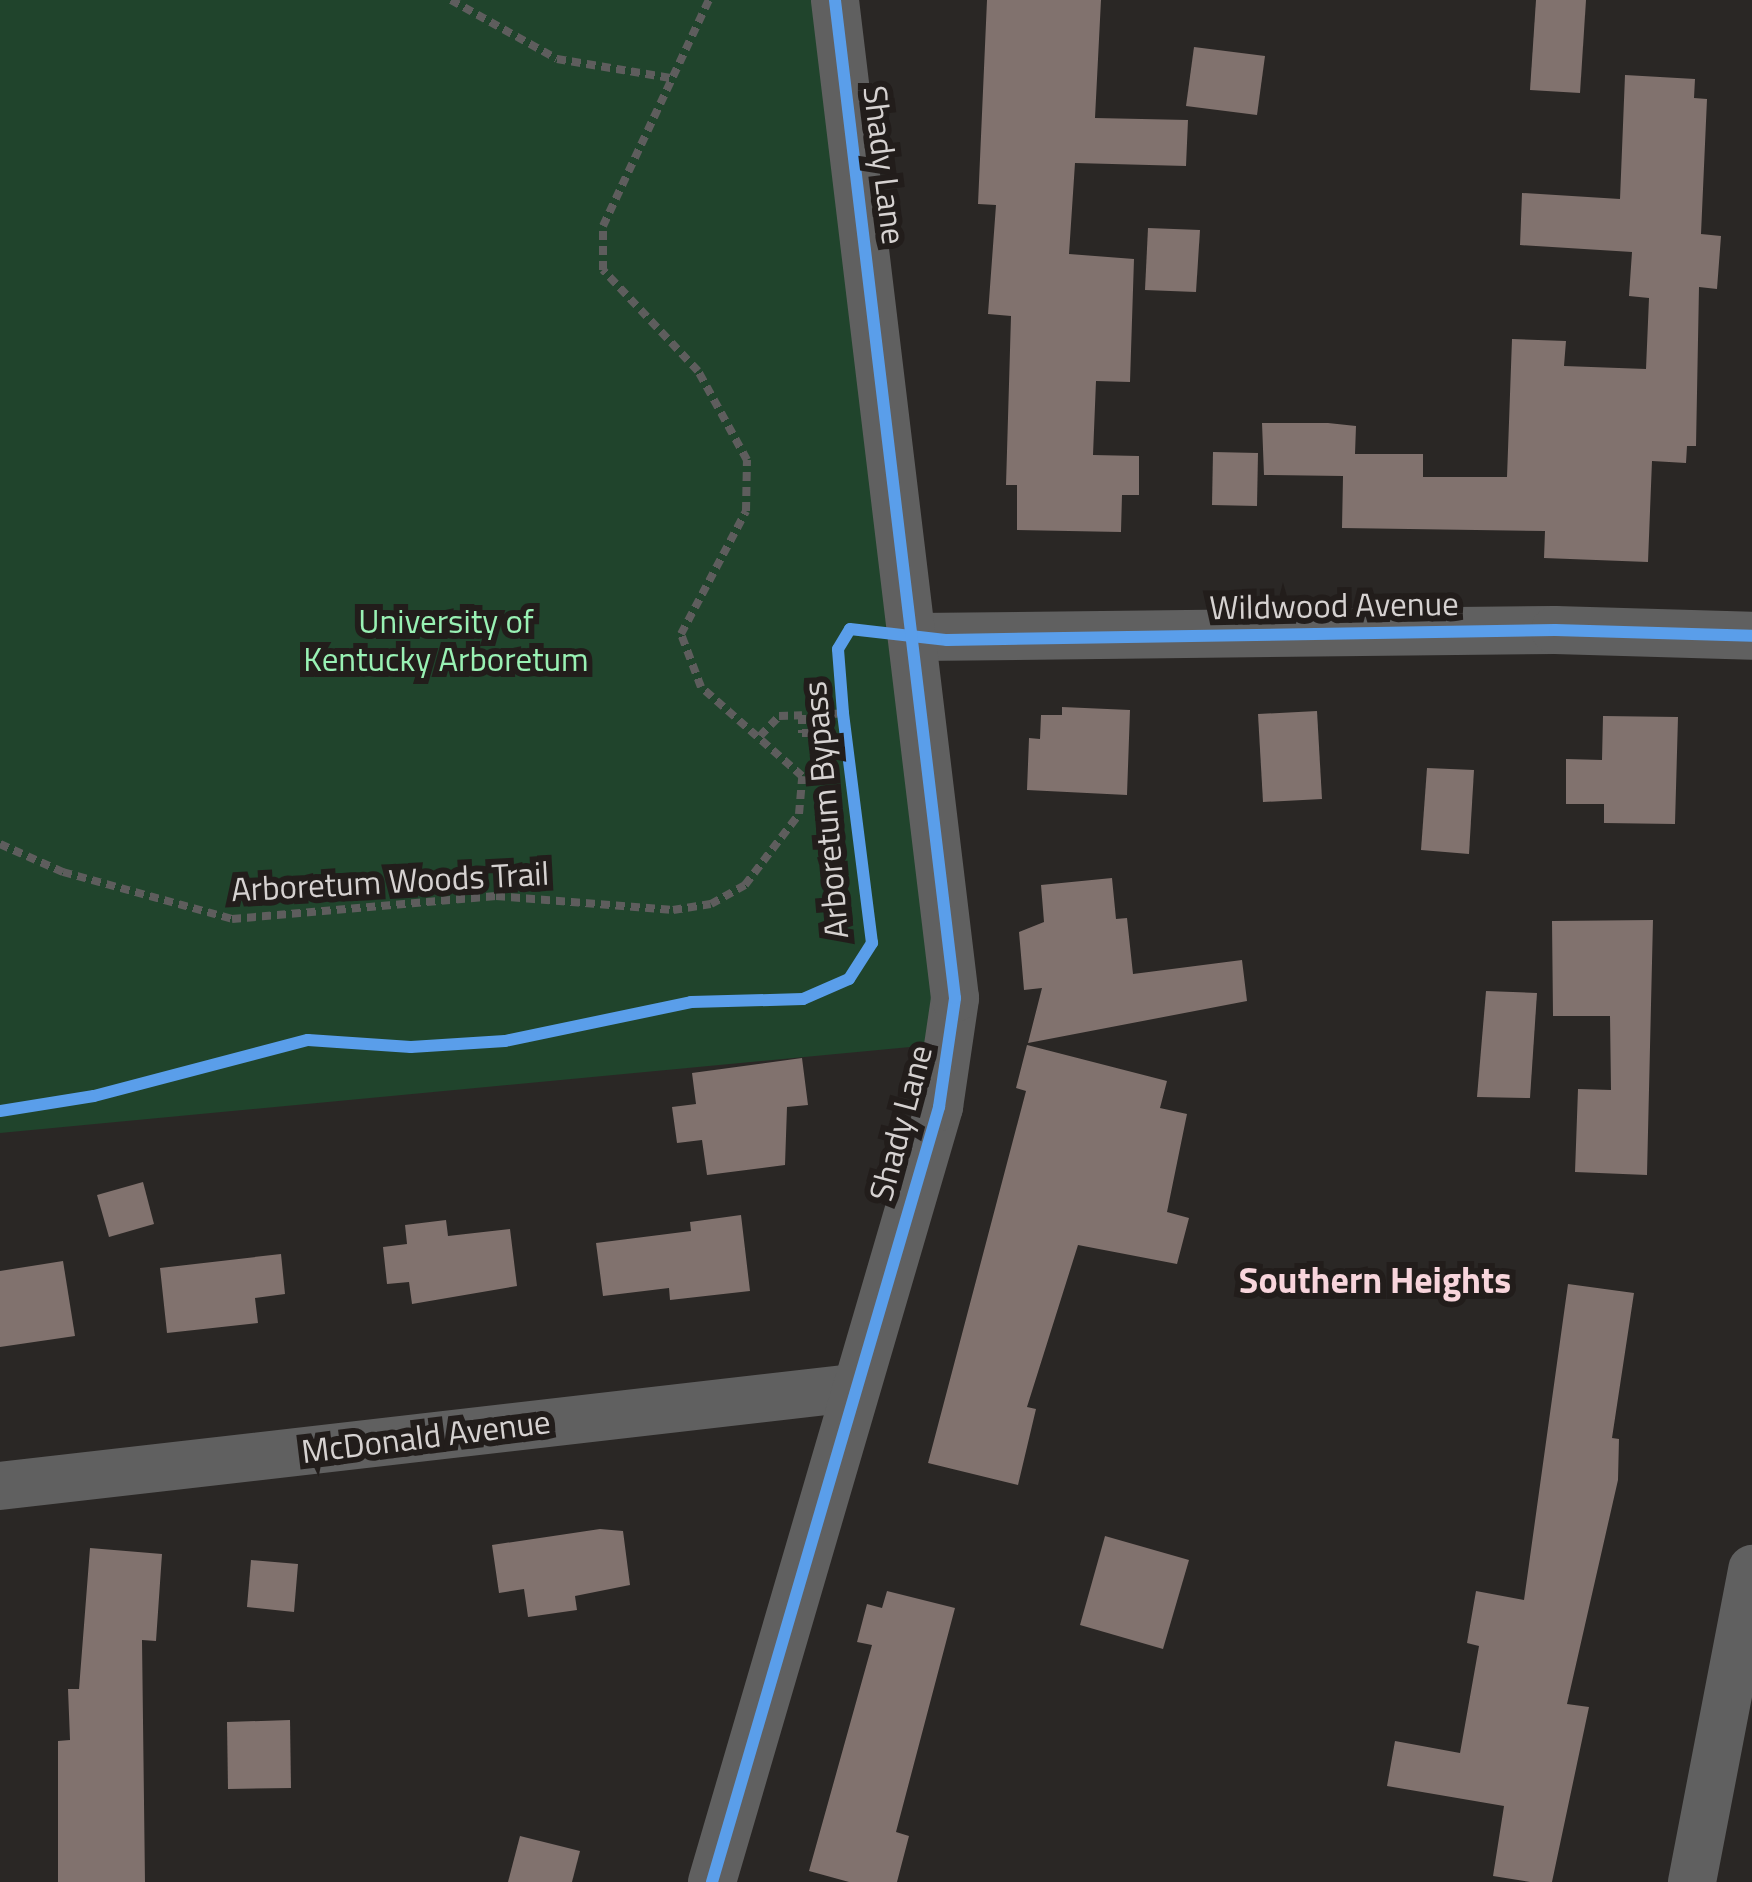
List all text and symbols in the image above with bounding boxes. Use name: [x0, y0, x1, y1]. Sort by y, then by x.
street label: Shady Lane: [855, 83, 913, 247]
street label: Wildwood Avenue: [1209, 584, 1459, 628]
park label: University of Kentucky Arboretum: [303, 602, 589, 680]
street label: Arboretum Bypass: [795, 680, 857, 940]
street label: Arboretum Woods Trail: [230, 854, 550, 910]
street label: Shady Lane: [861, 1041, 941, 1205]
district label: Southern Heights: [1239, 1258, 1511, 1302]
street label: McDonald Avenue: [299, 1402, 553, 1472]

